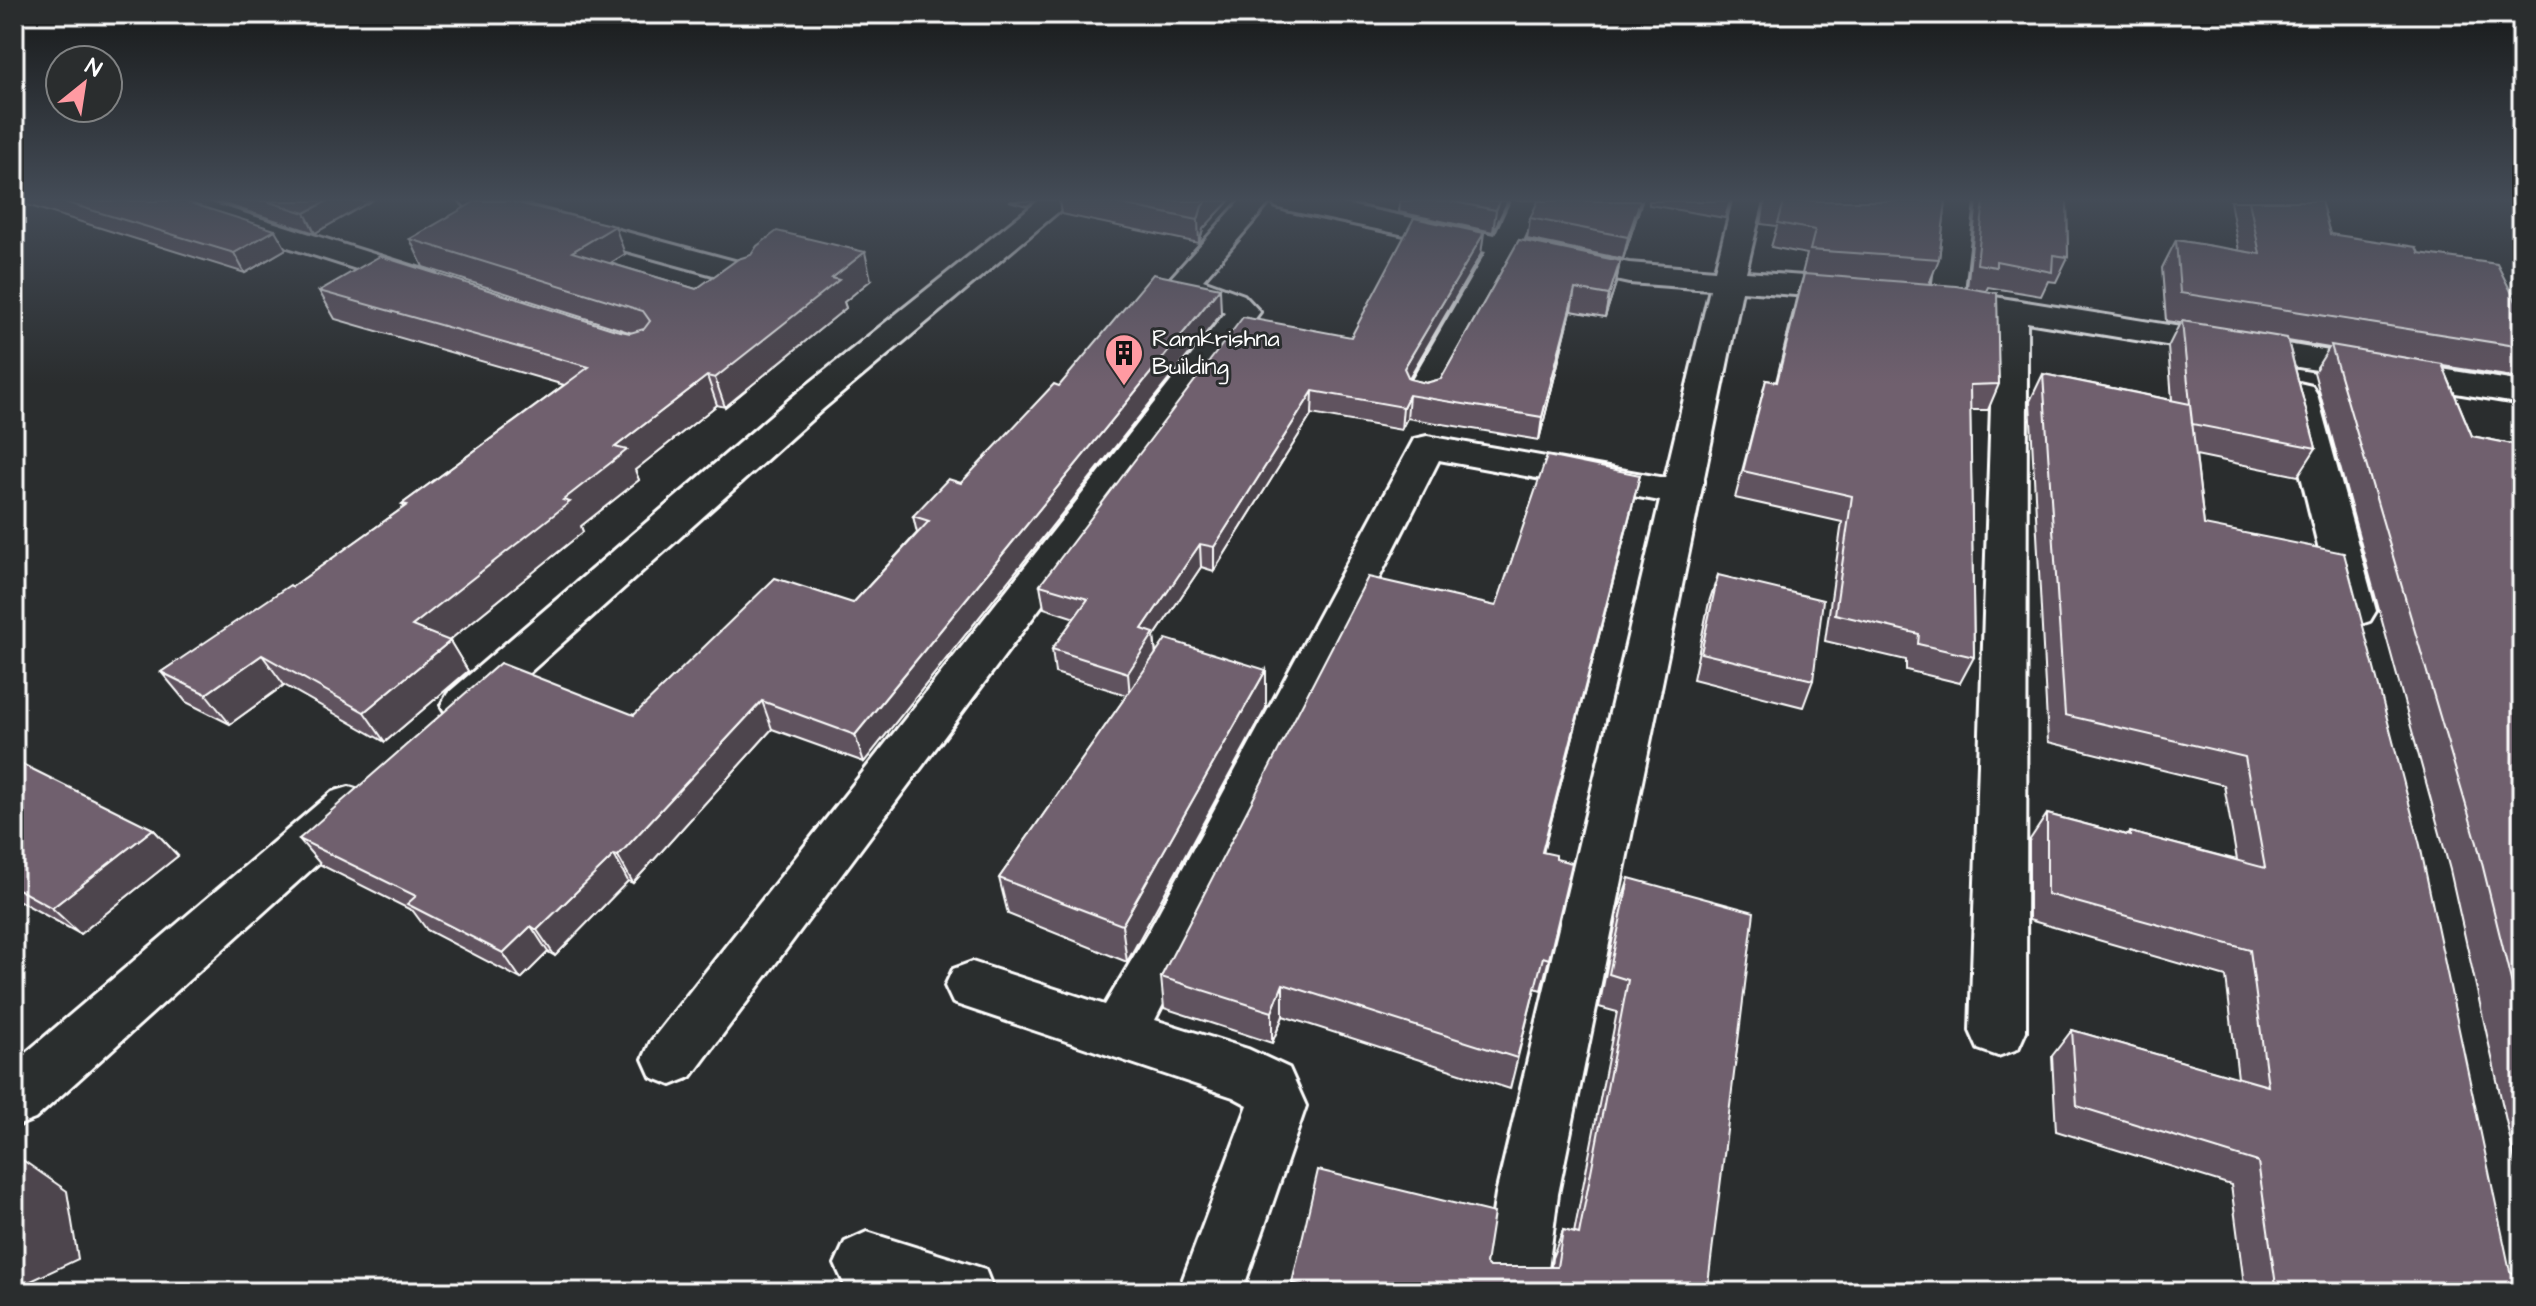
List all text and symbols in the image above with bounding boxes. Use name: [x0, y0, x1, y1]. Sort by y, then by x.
north arrow: [44, 44, 124, 124]
text: N: [80, 51, 107, 85]
place label: Ramkrishna Building: [1152, 322, 1280, 385]
building icon: Ramkrishna Building: [1103, 332, 1145, 387]

